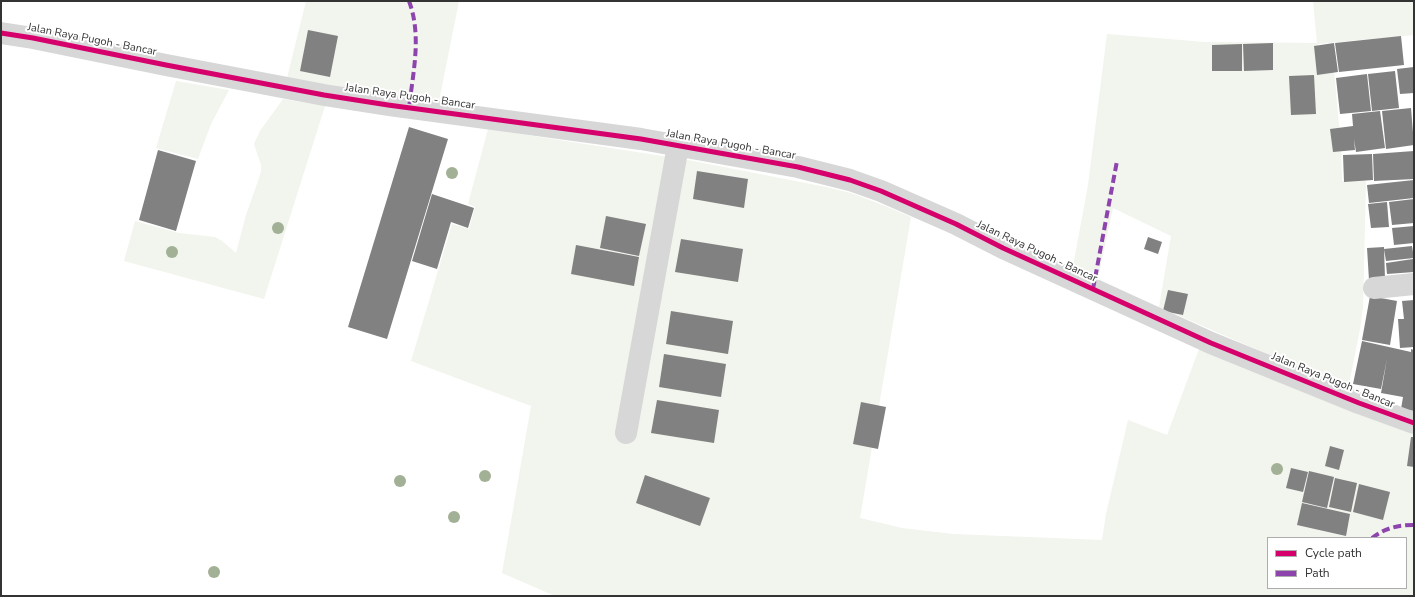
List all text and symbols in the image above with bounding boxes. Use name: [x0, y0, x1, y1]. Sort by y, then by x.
street label: Jalan Raya Pugoh - Bancar: [26, 21, 158, 59]
street label: Jalan Raya Pugoh - Bancar: [344, 81, 476, 113]
street label: Jalan Raya Pugoh - Bancar: [665, 127, 797, 163]
street label: Jalan Raya Pugoh - Bancar: [975, 218, 1099, 286]
street label: Jalan Raya Pugoh - Bancar: [1270, 350, 1396, 412]
legend: [1267, 537, 1407, 589]
text: Cycle path: [1305, 545, 1362, 561]
text: Path: [1305, 565, 1330, 581]

